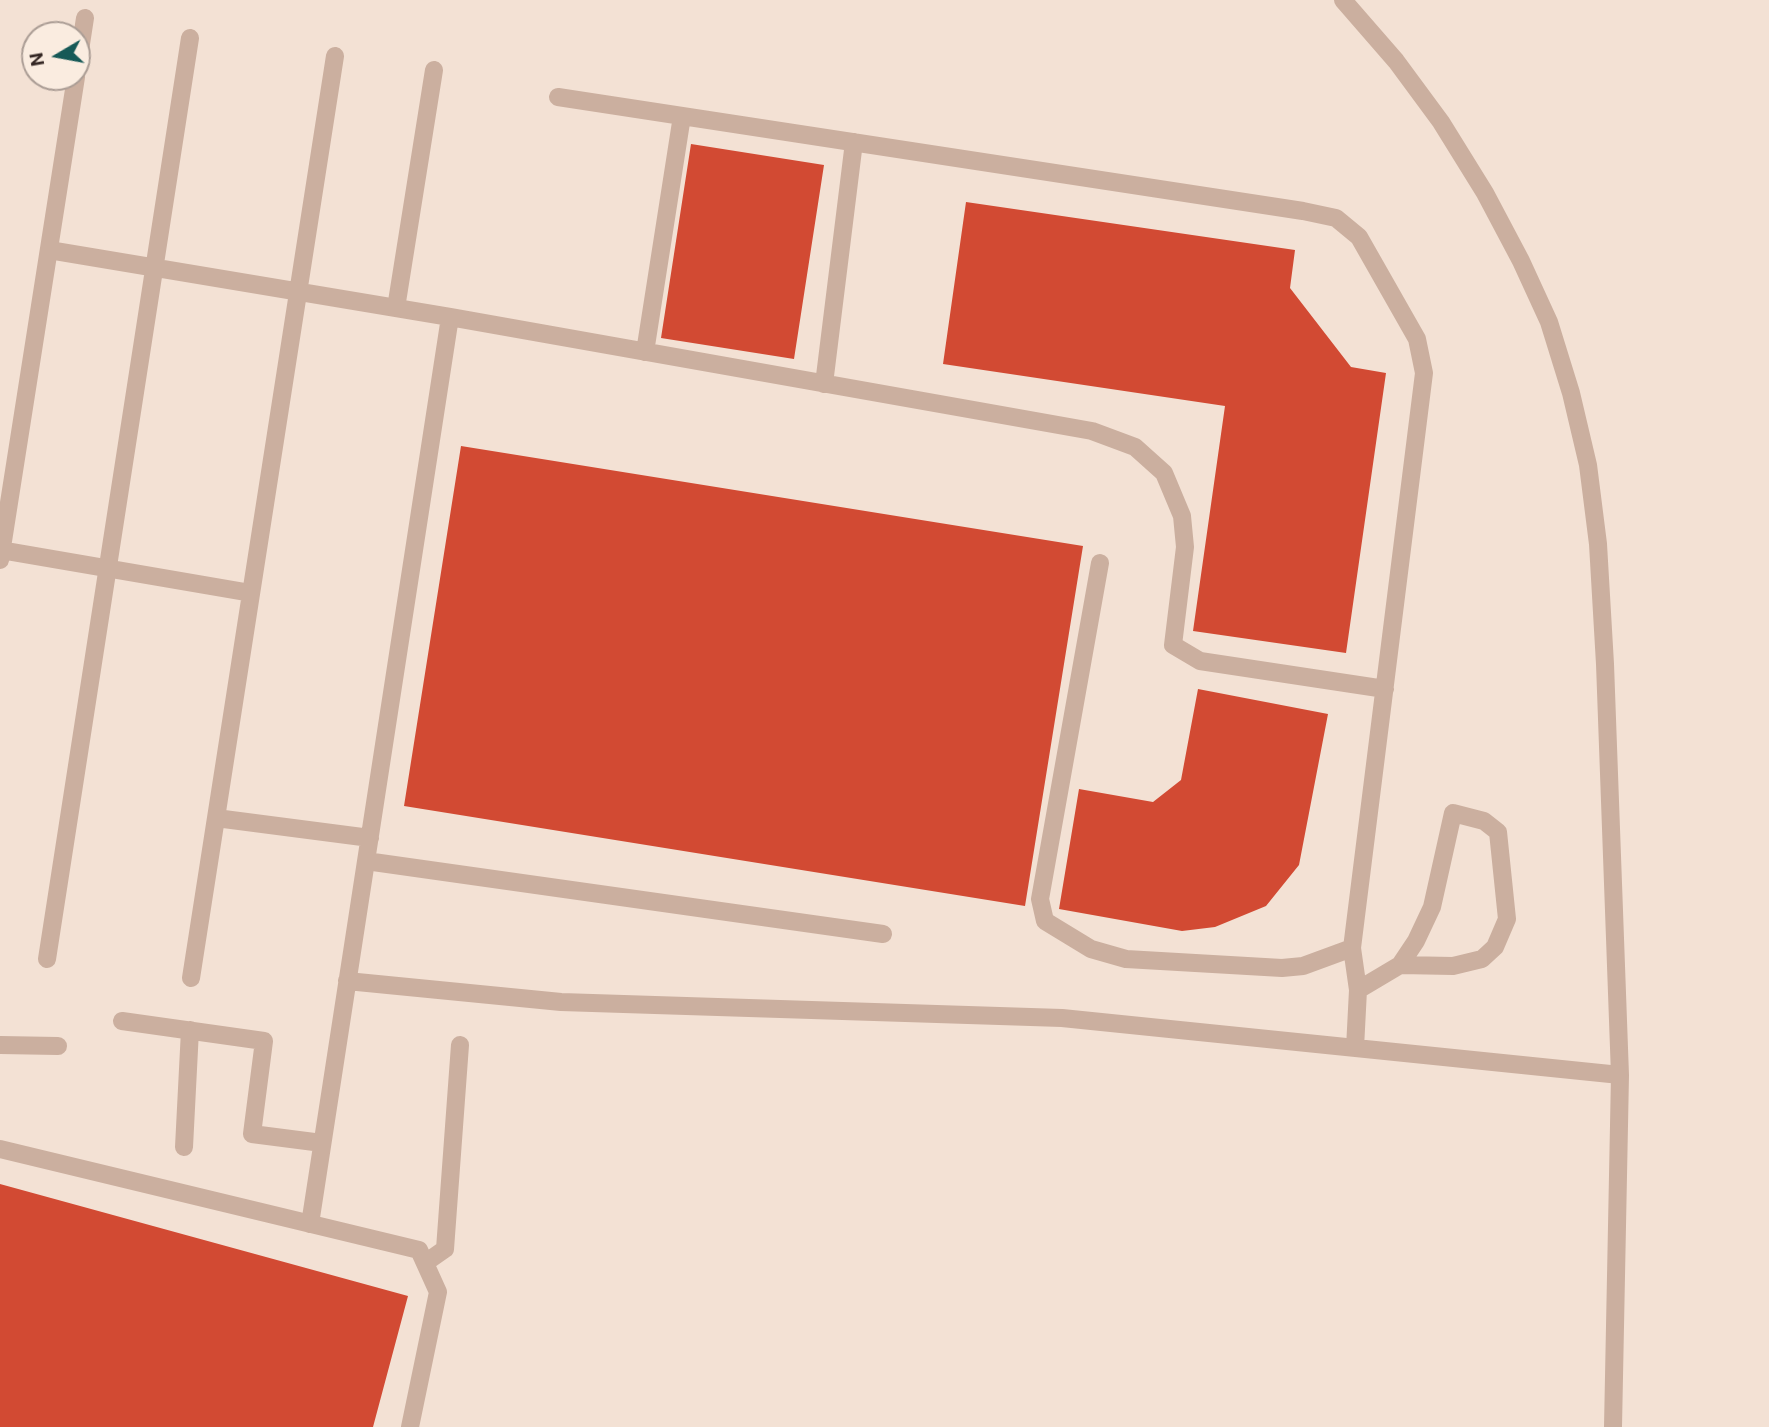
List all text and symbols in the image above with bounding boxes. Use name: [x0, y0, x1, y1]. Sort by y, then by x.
north arrow: [21, 21, 91, 91]
text: N: [24, 51, 49, 68]

